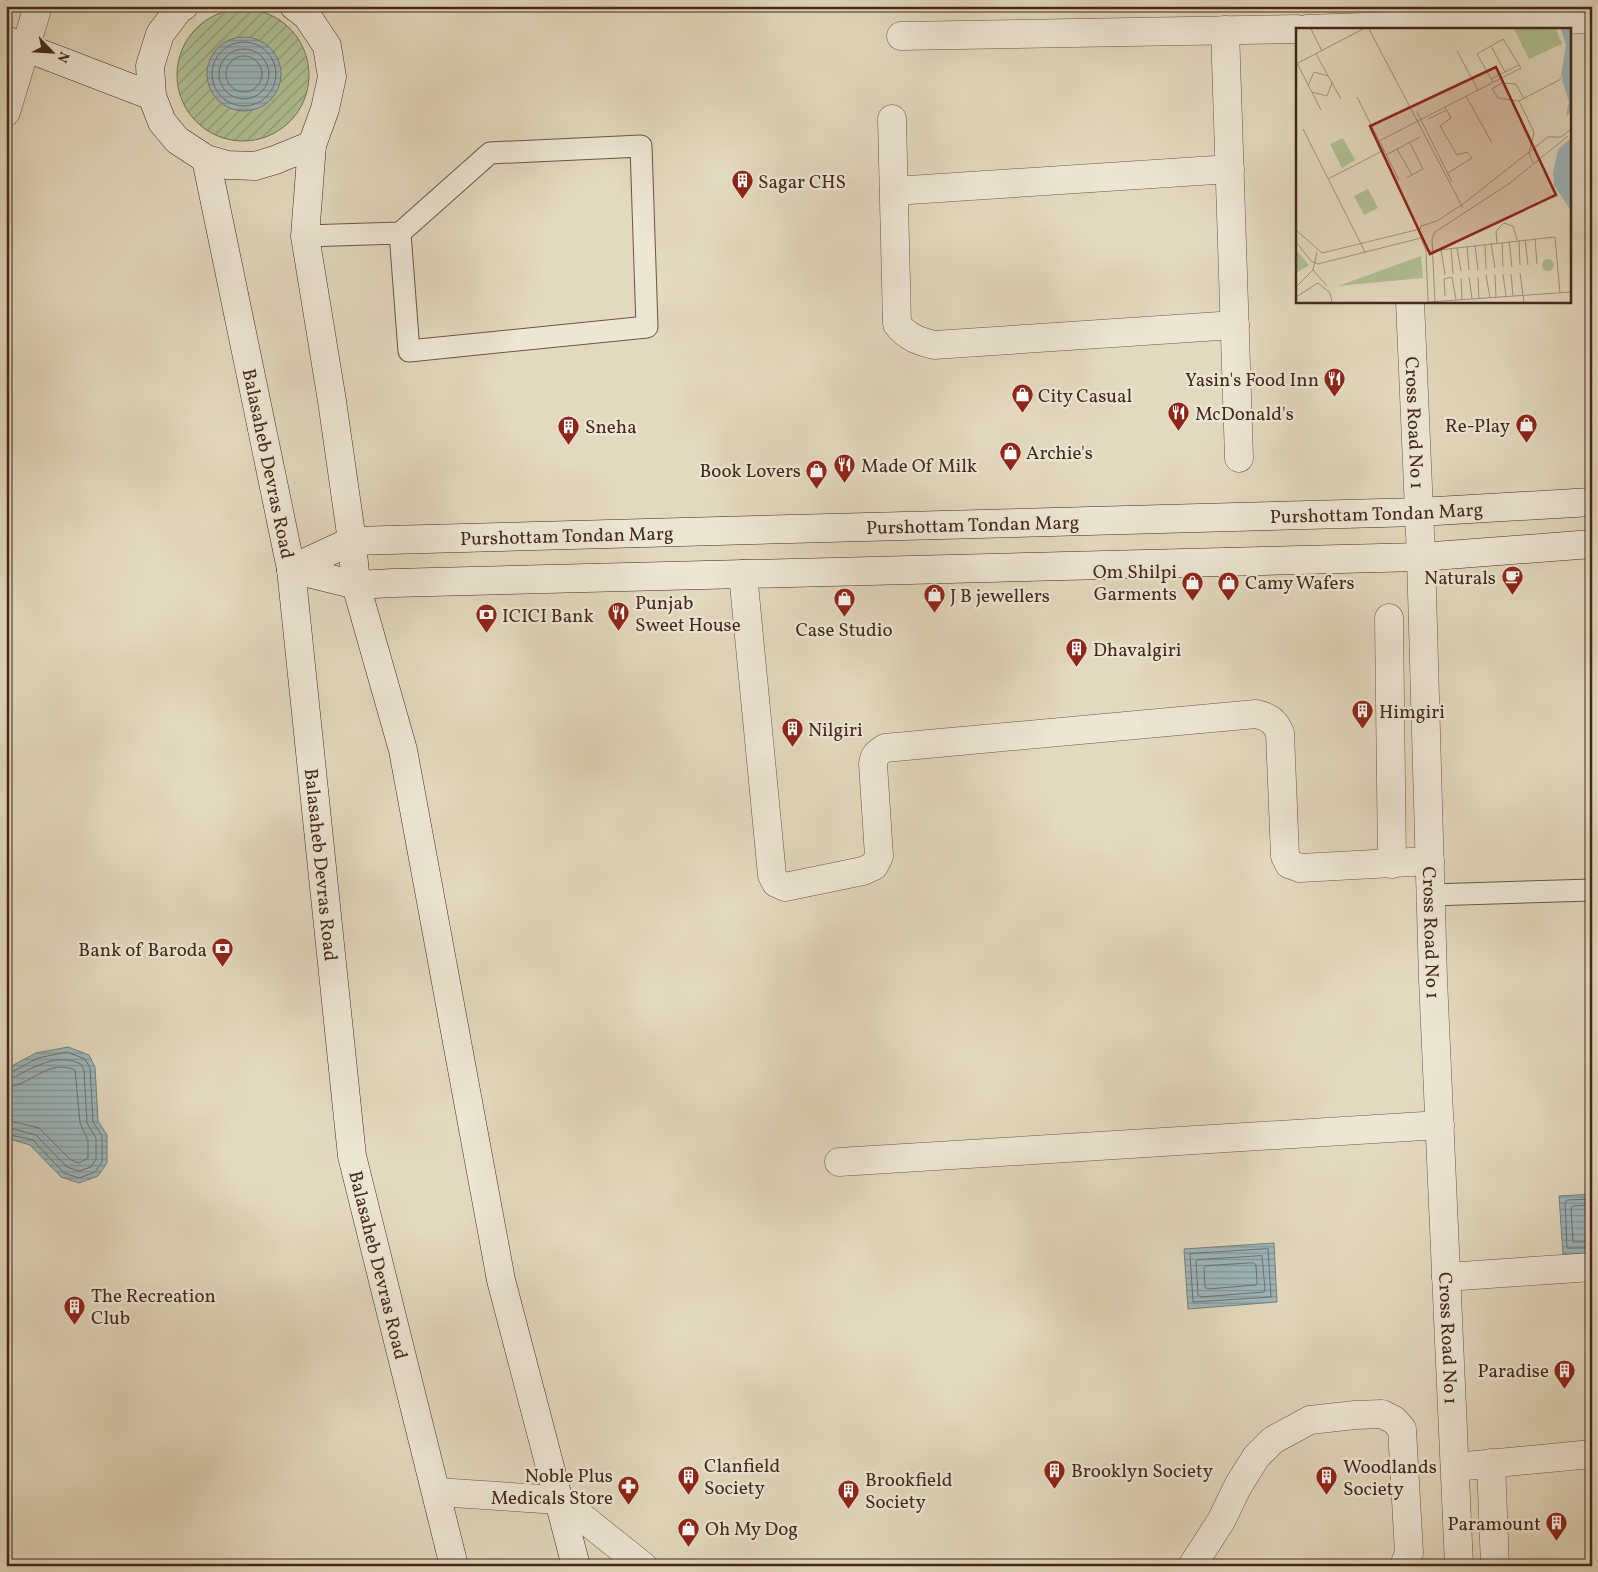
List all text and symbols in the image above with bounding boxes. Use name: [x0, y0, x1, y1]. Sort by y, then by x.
north arrow: [28, 28, 78, 78]
inset map: [1296, 28, 1570, 302]
text: N: [52, 48, 73, 65]
building icon: Sagar CHS: [730, 169, 754, 200]
place label: Sagar CHS: [758, 170, 846, 196]
street label: Cross Road No 1: [1397, 356, 1429, 490]
street label: Balasaheb Devras Road: [235, 366, 300, 561]
restaurant icon: Yasin's Food Inn: [1323, 367, 1347, 398]
place label: Yasin's Food Inn: [1185, 368, 1319, 394]
shop icon: City Casual: [1010, 383, 1034, 414]
place label: City Casual: [1038, 384, 1132, 410]
restaurant icon: McDonald's: [1167, 401, 1191, 432]
place label: McDonald's: [1195, 402, 1294, 428]
shop icon: Re-Play: [1514, 413, 1538, 444]
building icon: Sneha: [557, 414, 581, 445]
place label: Re-Play: [1445, 414, 1510, 440]
place label: Sneha: [585, 415, 637, 441]
shop icon: Archie's: [998, 440, 1022, 471]
place label: Archie's: [1026, 441, 1093, 467]
restaurant icon: Made Of Milk: [833, 453, 857, 484]
place label: Made Of Milk: [861, 454, 977, 480]
shop icon: Book Lovers: [805, 458, 829, 489]
place label: Book Lovers: [699, 459, 801, 485]
street label: Purshottam Tondan Marg: [1270, 497, 1484, 531]
street label: Purshottam Tondan Marg: [866, 510, 1080, 542]
street label: Purshottam Tondan Marg: [460, 521, 674, 553]
place label: Om Shilpi Garments: [1093, 560, 1177, 608]
cafe icon: Naturals: [1500, 565, 1524, 596]
place label: Naturals: [1424, 566, 1496, 592]
shop icon: Om Shilpi Garments: [1181, 570, 1205, 601]
shop icon: Camy Wafers: [1217, 570, 1241, 601]
place label: Camy Wafers: [1245, 571, 1355, 597]
shop icon: J B jewellers: [922, 583, 946, 614]
place label: J B jewellers: [950, 584, 1050, 610]
shop icon: Case Studio: [832, 586, 856, 617]
place label: Punjab Sweet House: [635, 591, 741, 639]
restaurant icon: Punjab Sweet House: [607, 601, 631, 632]
bank icon: ICICI Bank: [474, 603, 498, 634]
place label: ICICI Bank: [502, 604, 594, 630]
place label: Case Studio: [795, 618, 893, 644]
building icon: Dhavalgiri: [1065, 637, 1089, 668]
place label: Dhavalgiri: [1093, 638, 1182, 664]
building icon: Himgiri: [1351, 699, 1375, 730]
place label: Himgiri: [1379, 700, 1445, 726]
building icon: Nilgiri: [780, 717, 804, 748]
place label: Nilgiri: [808, 718, 863, 744]
street label: Balasaheb Devras Road: [297, 767, 343, 963]
street label: Cross Road No 1: [1415, 866, 1445, 1000]
bank icon: Bank of Baroda: [211, 937, 235, 968]
place label: Bank of Baroda: [78, 938, 207, 964]
street label: Balasaheb Devras Road: [341, 1168, 413, 1362]
street label: Cross Road No 1: [1431, 1271, 1463, 1405]
place label: The Recreation Club: [91, 1284, 216, 1332]
building icon: The Recreation Club: [63, 1294, 87, 1325]
building icon: Paradise: [1553, 1358, 1577, 1389]
place label: Paradise: [1478, 1359, 1549, 1385]
place label: Clanfield Society: [704, 1454, 780, 1502]
place label: Woodlands Society: [1343, 1455, 1437, 1503]
building icon: Brooklyn Society: [1043, 1458, 1067, 1489]
place label: Brooklyn Society: [1071, 1459, 1213, 1485]
place label: Noble Plus Medicals Store: [491, 1464, 613, 1512]
building icon: Clanfield Society: [676, 1464, 700, 1495]
building icon: Woodlands Society: [1315, 1465, 1339, 1496]
place label: Brookfield Society: [865, 1468, 953, 1516]
pharmacy icon: Noble Plus Medicals Store: [617, 1474, 641, 1505]
building icon: Brookfield Society: [837, 1478, 861, 1509]
building icon: Paramount: [1545, 1511, 1569, 1542]
place label: Paramount: [1447, 1512, 1541, 1538]
shop icon: Oh My Dog: [677, 1516, 701, 1547]
place label: Oh My Dog: [705, 1517, 798, 1543]

